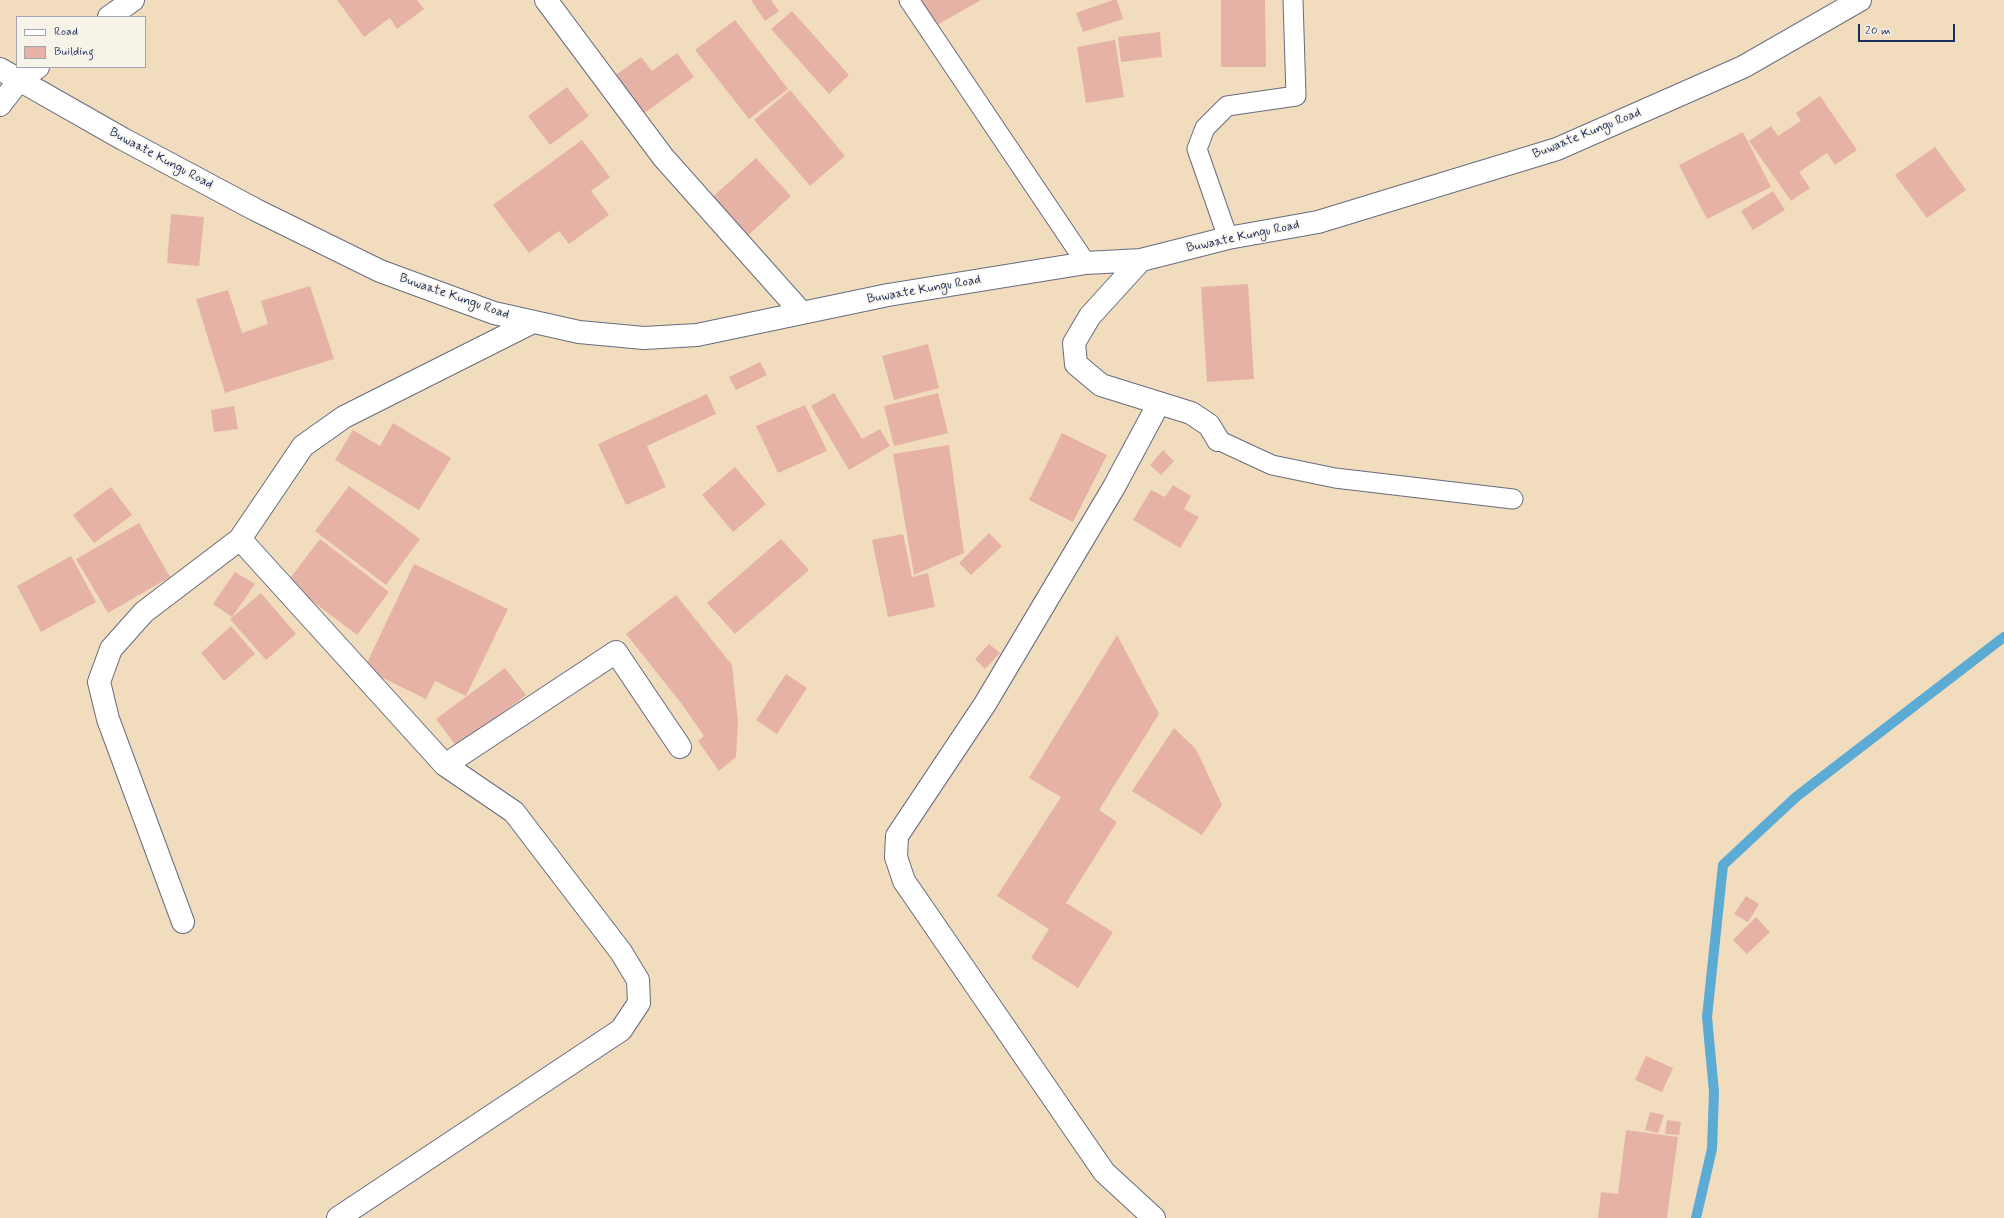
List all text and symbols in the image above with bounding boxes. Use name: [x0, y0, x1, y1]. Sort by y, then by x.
legend: [16, 16, 146, 68]
scale bar: [1860, 16, 1957, 42]
text: 20 m: [1865, 23, 1891, 39]
text: Road: [54, 24, 78, 40]
text: Building: [54, 44, 94, 60]
street label: Buwaate Kungu Road: [1531, 105, 1643, 163]
street label: Buwaate Kungu Road: [106, 125, 216, 193]
street label: Buwaate Kungu Road: [1185, 217, 1301, 257]
street label: Buwaate Kungu Road: [397, 271, 511, 323]
street label: Buwaate Kungu Road: [866, 272, 982, 308]

